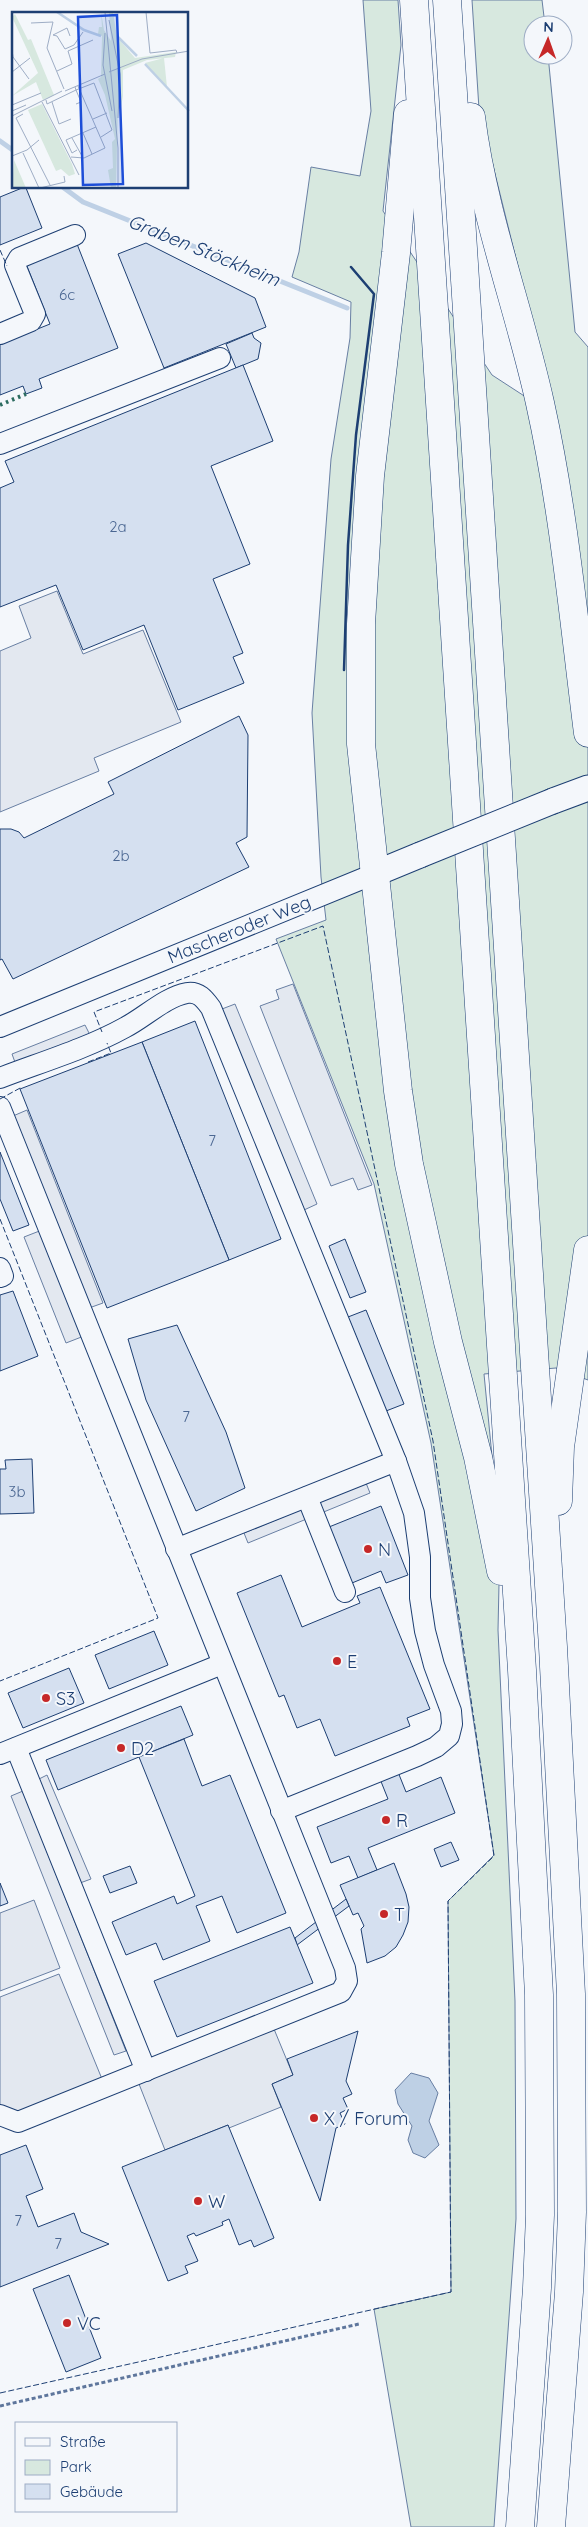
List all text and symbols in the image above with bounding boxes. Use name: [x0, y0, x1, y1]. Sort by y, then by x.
inset map: [12, 12, 189, 189]
north arrow: [523, 15, 573, 65]
text: N: [543, 18, 554, 36]
water label: Graben Stöckheim: [125, 209, 284, 292]
house number: 6c: [59, 285, 75, 304]
house number: 2a: [109, 517, 127, 536]
house number: 2b: [112, 846, 130, 865]
street label: Mascheroder Weg: [164, 890, 314, 968]
house number: 7: [208, 1131, 216, 1150]
house number: 7: [182, 1407, 190, 1426]
house number: 3b: [9, 1482, 25, 1501]
place label: N: [378, 1538, 391, 1561]
marker: N: [362, 1543, 374, 1555]
place label: E: [347, 1650, 357, 1673]
marker: E: [331, 1655, 343, 1667]
place label: S3: [56, 1687, 76, 1710]
marker: S3: [40, 1692, 52, 1704]
place label: D2: [131, 1737, 154, 1760]
marker: D2: [115, 1742, 127, 1754]
place label: R: [396, 1809, 408, 1832]
marker: R: [380, 1814, 392, 1826]
place label: T: [394, 1903, 405, 1926]
marker: T: [378, 1908, 390, 1920]
place label: X / Forum: [324, 2107, 409, 2130]
marker: X / Forum: [308, 2112, 320, 2124]
place label: W: [208, 2190, 225, 2213]
marker: W: [192, 2195, 204, 2207]
house number: 7: [14, 2211, 22, 2230]
house number: 7: [54, 2234, 62, 2253]
place label: VC: [77, 2312, 101, 2335]
marker: VC: [61, 2317, 73, 2329]
legend: [15, 2422, 178, 2512]
text: Straße: [60, 2432, 106, 2451]
text: Park: [60, 2457, 92, 2476]
text: Gebäude: [60, 2482, 123, 2501]

